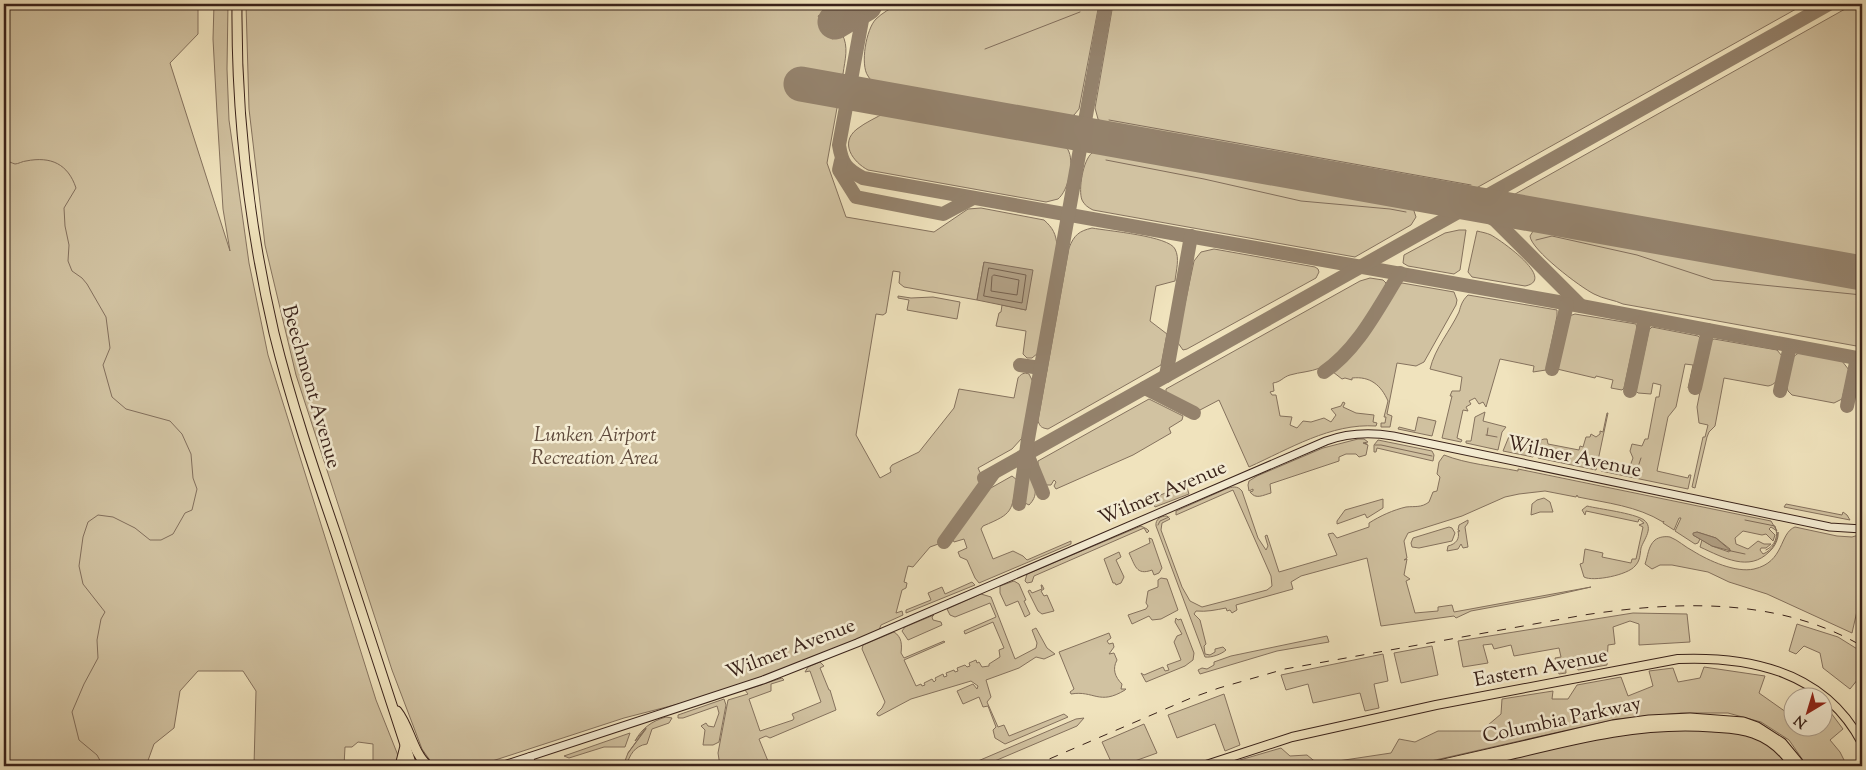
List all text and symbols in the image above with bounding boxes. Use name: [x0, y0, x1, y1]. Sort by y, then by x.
street label: Beechmont Avenue: [273, 302, 347, 472]
park label: Lunken Airport Recreation Area: [531, 422, 659, 474]
street label: Wilmer Avenue: [1504, 430, 1644, 486]
street label: Wilmer Avenue: [1094, 454, 1232, 534]
street label: Wilmer Avenue: [722, 612, 860, 688]
street label: Eastern Avenue: [1472, 642, 1610, 696]
north arrow: [1784, 688, 1834, 738]
street label: Columbia Parkway: [1480, 690, 1644, 752]
text: N: [1791, 709, 1812, 732]

